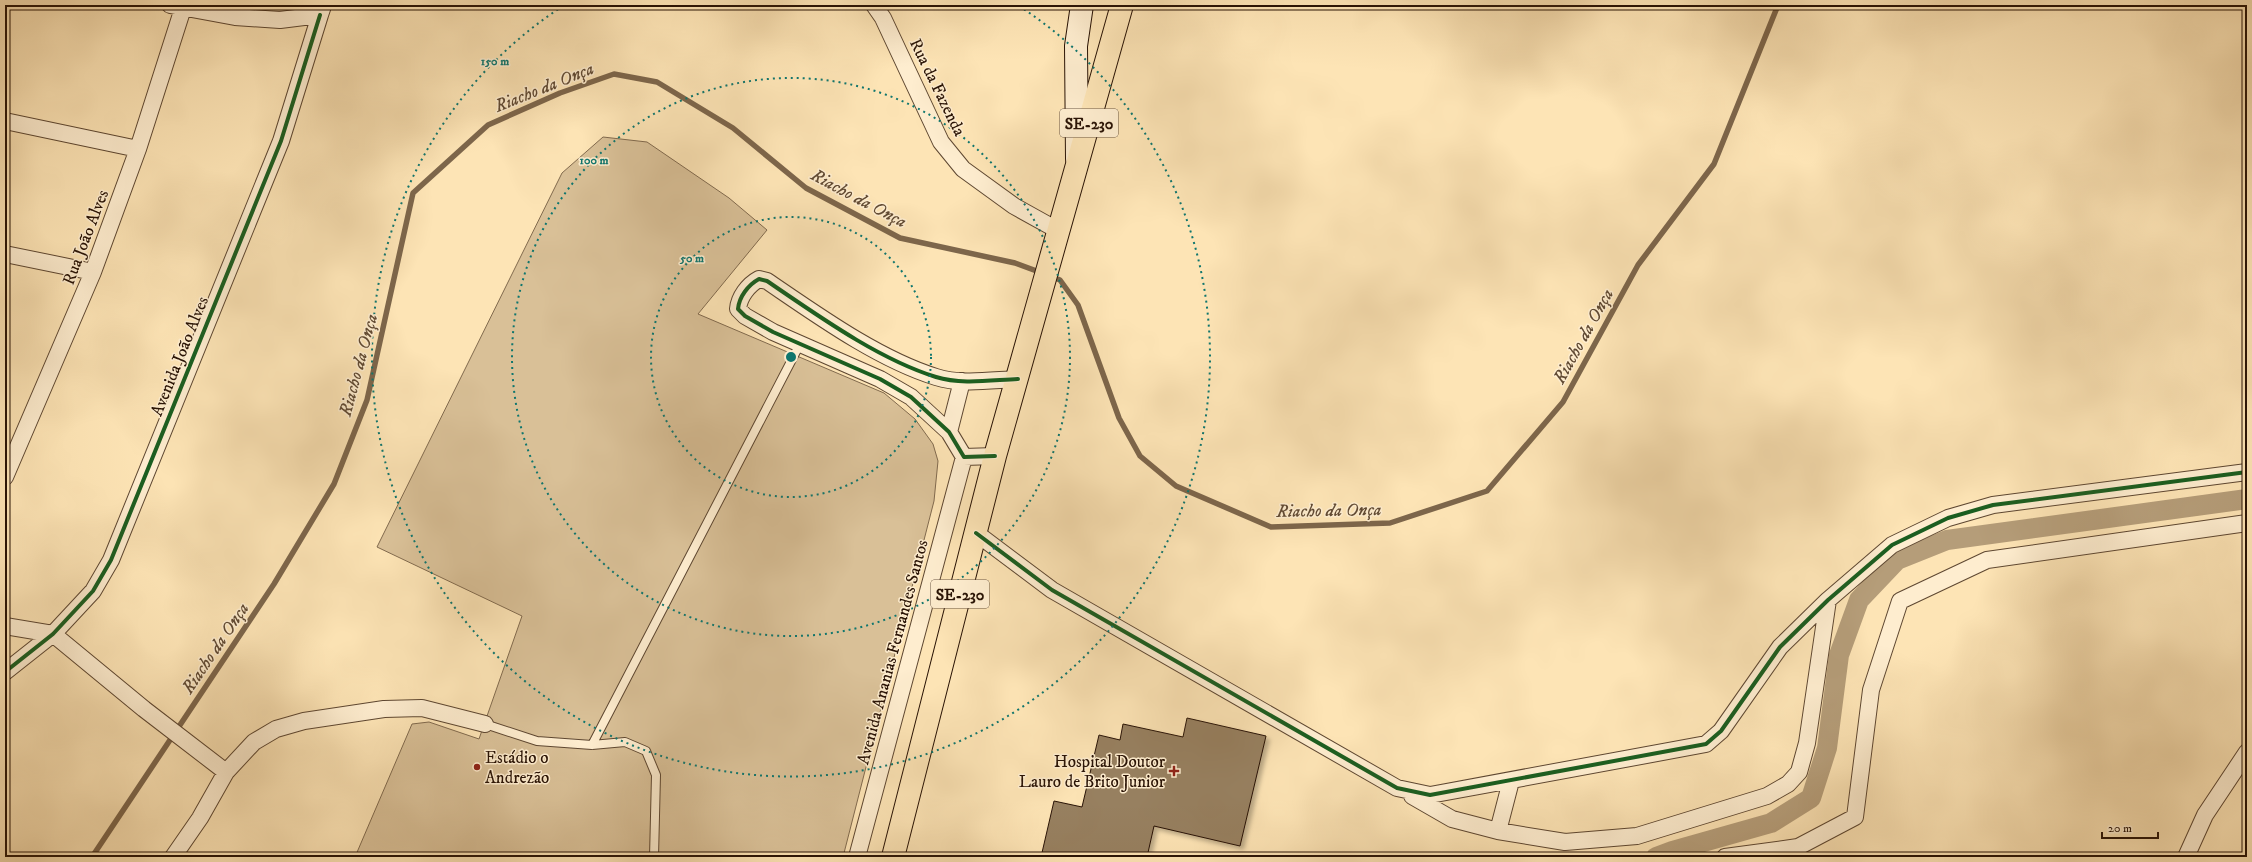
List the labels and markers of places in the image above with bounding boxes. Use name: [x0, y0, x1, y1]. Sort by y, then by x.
centre of rings: [784, 350, 798, 364]
place label: Estádio o Andrezão: [485, 747, 549, 789]
place label: Hospital Doutor Lauro de Brito Junior: [1019, 751, 1166, 793]
marker: Estádio o Andrezão: [472, 762, 482, 772]
marker: Hospital Doutor Lauro de Brito Junior: [1168, 765, 1180, 777]

